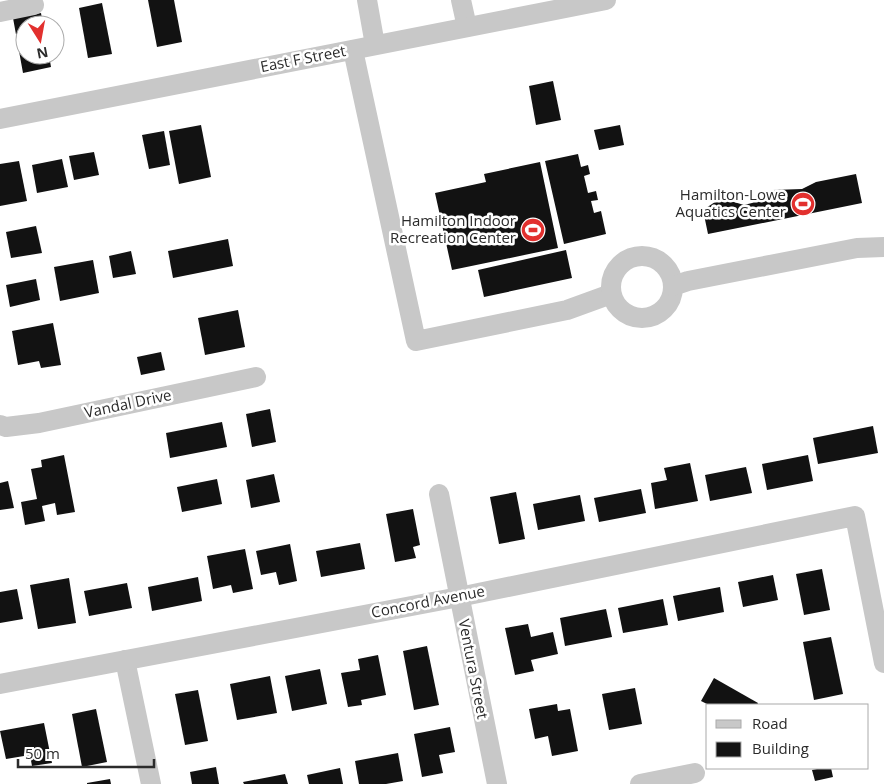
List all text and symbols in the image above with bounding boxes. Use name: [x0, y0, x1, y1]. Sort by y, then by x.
north arrow: [15, 15, 65, 65]
street label: East F Street: [258, 40, 347, 76]
text: N: [35, 43, 50, 64]
place label: Hamilton-Lowe Aquatics Center: [675, 184, 786, 221]
sports icon: Hamilton-Lowe Aquatics Center: [790, 191, 816, 217]
place label: Hamilton Indoor Recreation Center: [390, 210, 516, 247]
sports icon: Hamilton Indoor Recreation Center: [520, 217, 546, 243]
street label: Vandal Drive: [82, 384, 173, 422]
street label: Concord Avenue: [369, 580, 486, 622]
street label: Ventura Street: [454, 617, 493, 720]
legend: [706, 704, 869, 769]
text: Road: [752, 713, 788, 733]
scale bar: [18, 736, 154, 768]
text: Building: [752, 738, 809, 758]
text: 50 m: [25, 743, 60, 763]

